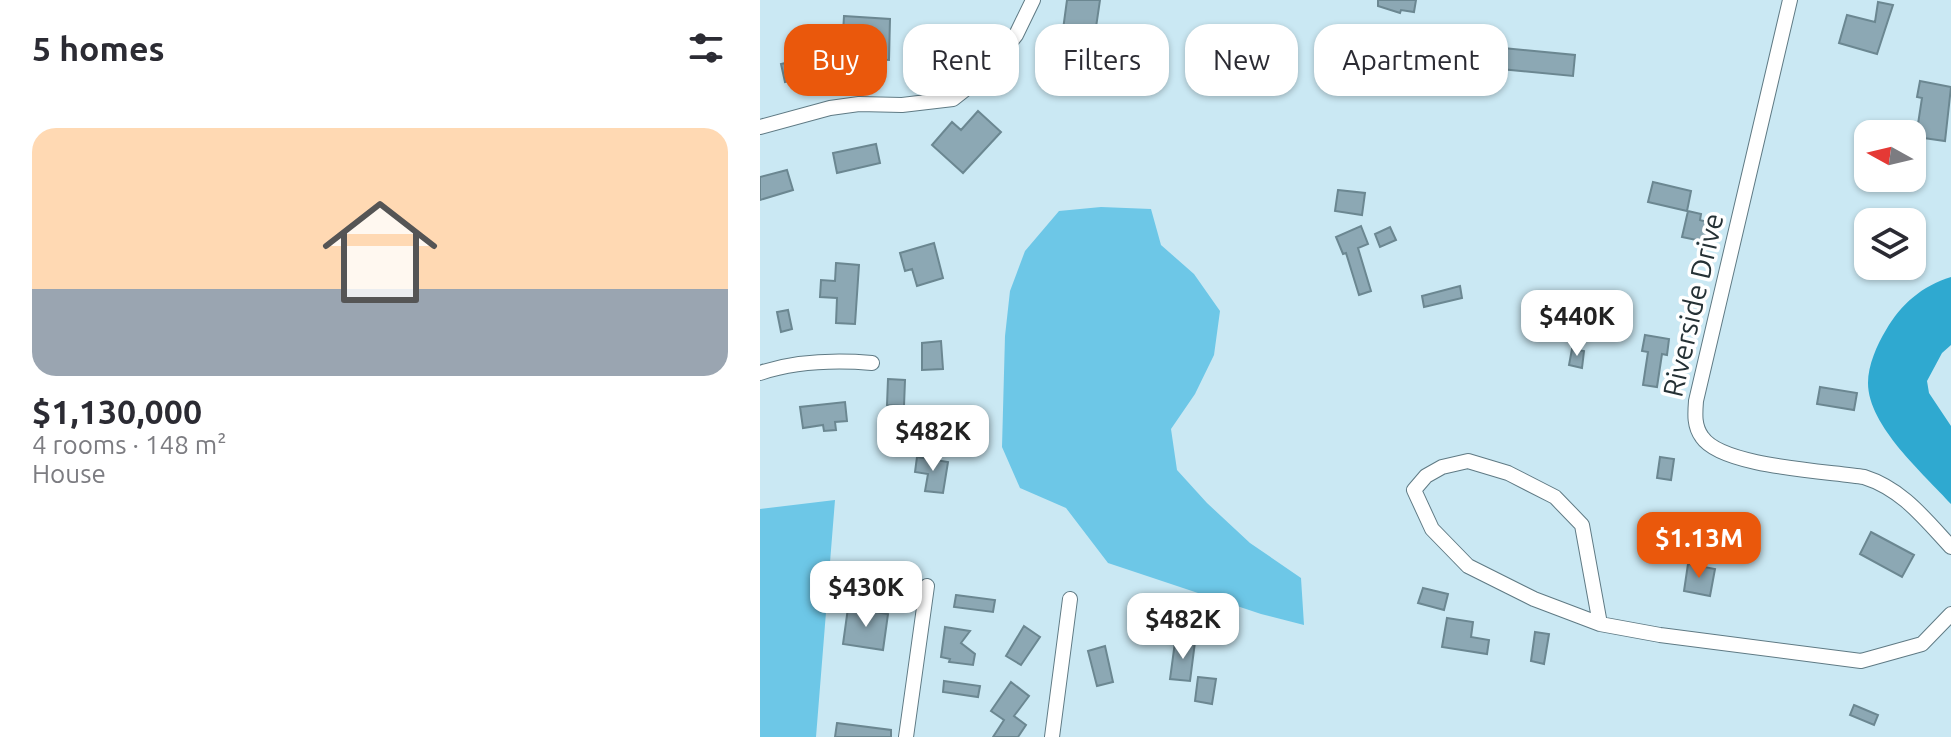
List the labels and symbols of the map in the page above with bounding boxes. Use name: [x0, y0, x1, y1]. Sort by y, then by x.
north arrow: [1854, 120, 1926, 192]
street label: Riverside Drive: [1656, 210, 1729, 400]
pin: $440K: [1521, 290, 1633, 358]
pin: $482K: [877, 405, 989, 473]
pin: $1.13M: [1634, 512, 1764, 580]
pin: $430K: [810, 561, 922, 629]
pin: $482K: [1127, 593, 1239, 661]

